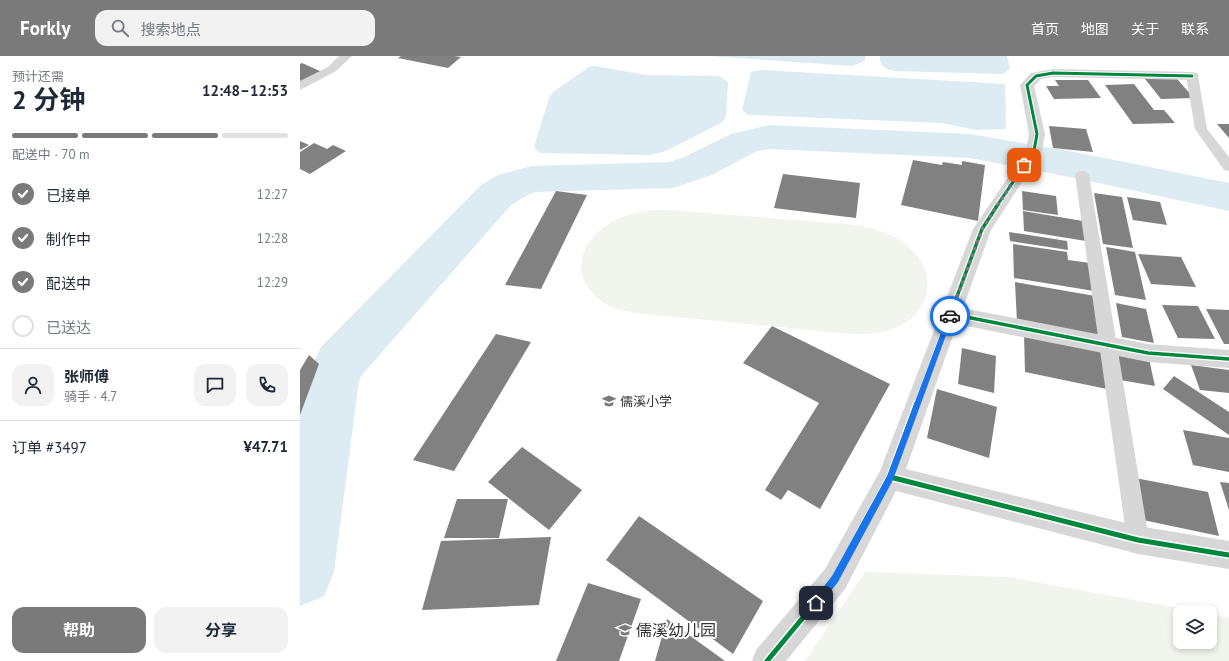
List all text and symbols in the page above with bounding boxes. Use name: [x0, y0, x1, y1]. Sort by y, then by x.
search box: [95, 10, 375, 46]
text: Forkly: [20, 16, 71, 40]
icon: search: [109, 17, 131, 39]
text: 搜索地点: [141, 20, 201, 39]
text: 首页: [1031, 20, 1059, 38]
text: 地图: [1081, 20, 1109, 38]
text: 关于: [1131, 20, 1159, 38]
text: 联系: [1181, 20, 1209, 38]
text: 预计还需: [12, 68, 64, 85]
text: 12:48–12:53: [202, 81, 288, 100]
text: 2 分钟: [12, 83, 85, 116]
text: 配送中 · 70 m: [12, 146, 90, 163]
pin: [1007, 148, 1041, 182]
icon: bag: [1013, 154, 1035, 176]
icon: check: [12, 183, 34, 205]
text: 已接单: [46, 186, 91, 205]
text: 12:27: [257, 186, 288, 203]
icon: check: [12, 227, 34, 249]
text: 制作中: [46, 230, 91, 249]
text: 12:28: [257, 230, 288, 247]
icon: check: [12, 271, 34, 293]
text: 配送中: [46, 274, 91, 293]
text: 12:29: [257, 274, 288, 291]
courier: [930, 296, 970, 336]
icon: car: [939, 305, 961, 327]
text: 已送达: [46, 318, 91, 337]
button: person: [12, 364, 54, 406]
button: chat: [194, 364, 236, 406]
button: phone: [246, 364, 288, 406]
text: 张师傅: [64, 367, 109, 386]
text: 骑手 · 4.7: [64, 388, 117, 405]
school or university icon: 儒溪小学: [601, 393, 617, 409]
place label: 儒溪小学: [620, 393, 672, 410]
text: ¥47.71: [244, 437, 288, 456]
text: 订单 #3497: [12, 438, 87, 457]
pin: [799, 586, 833, 620]
icon: home: [805, 592, 827, 614]
map controls: [1173, 605, 1217, 649]
button: layers: [1173, 605, 1217, 649]
button: 帮助: [12, 607, 146, 653]
button: 分享: [154, 607, 288, 653]
place label: 儒溪幼儿园: [636, 620, 716, 640]
school or university icon: 儒溪幼儿园: [617, 622, 633, 638]

